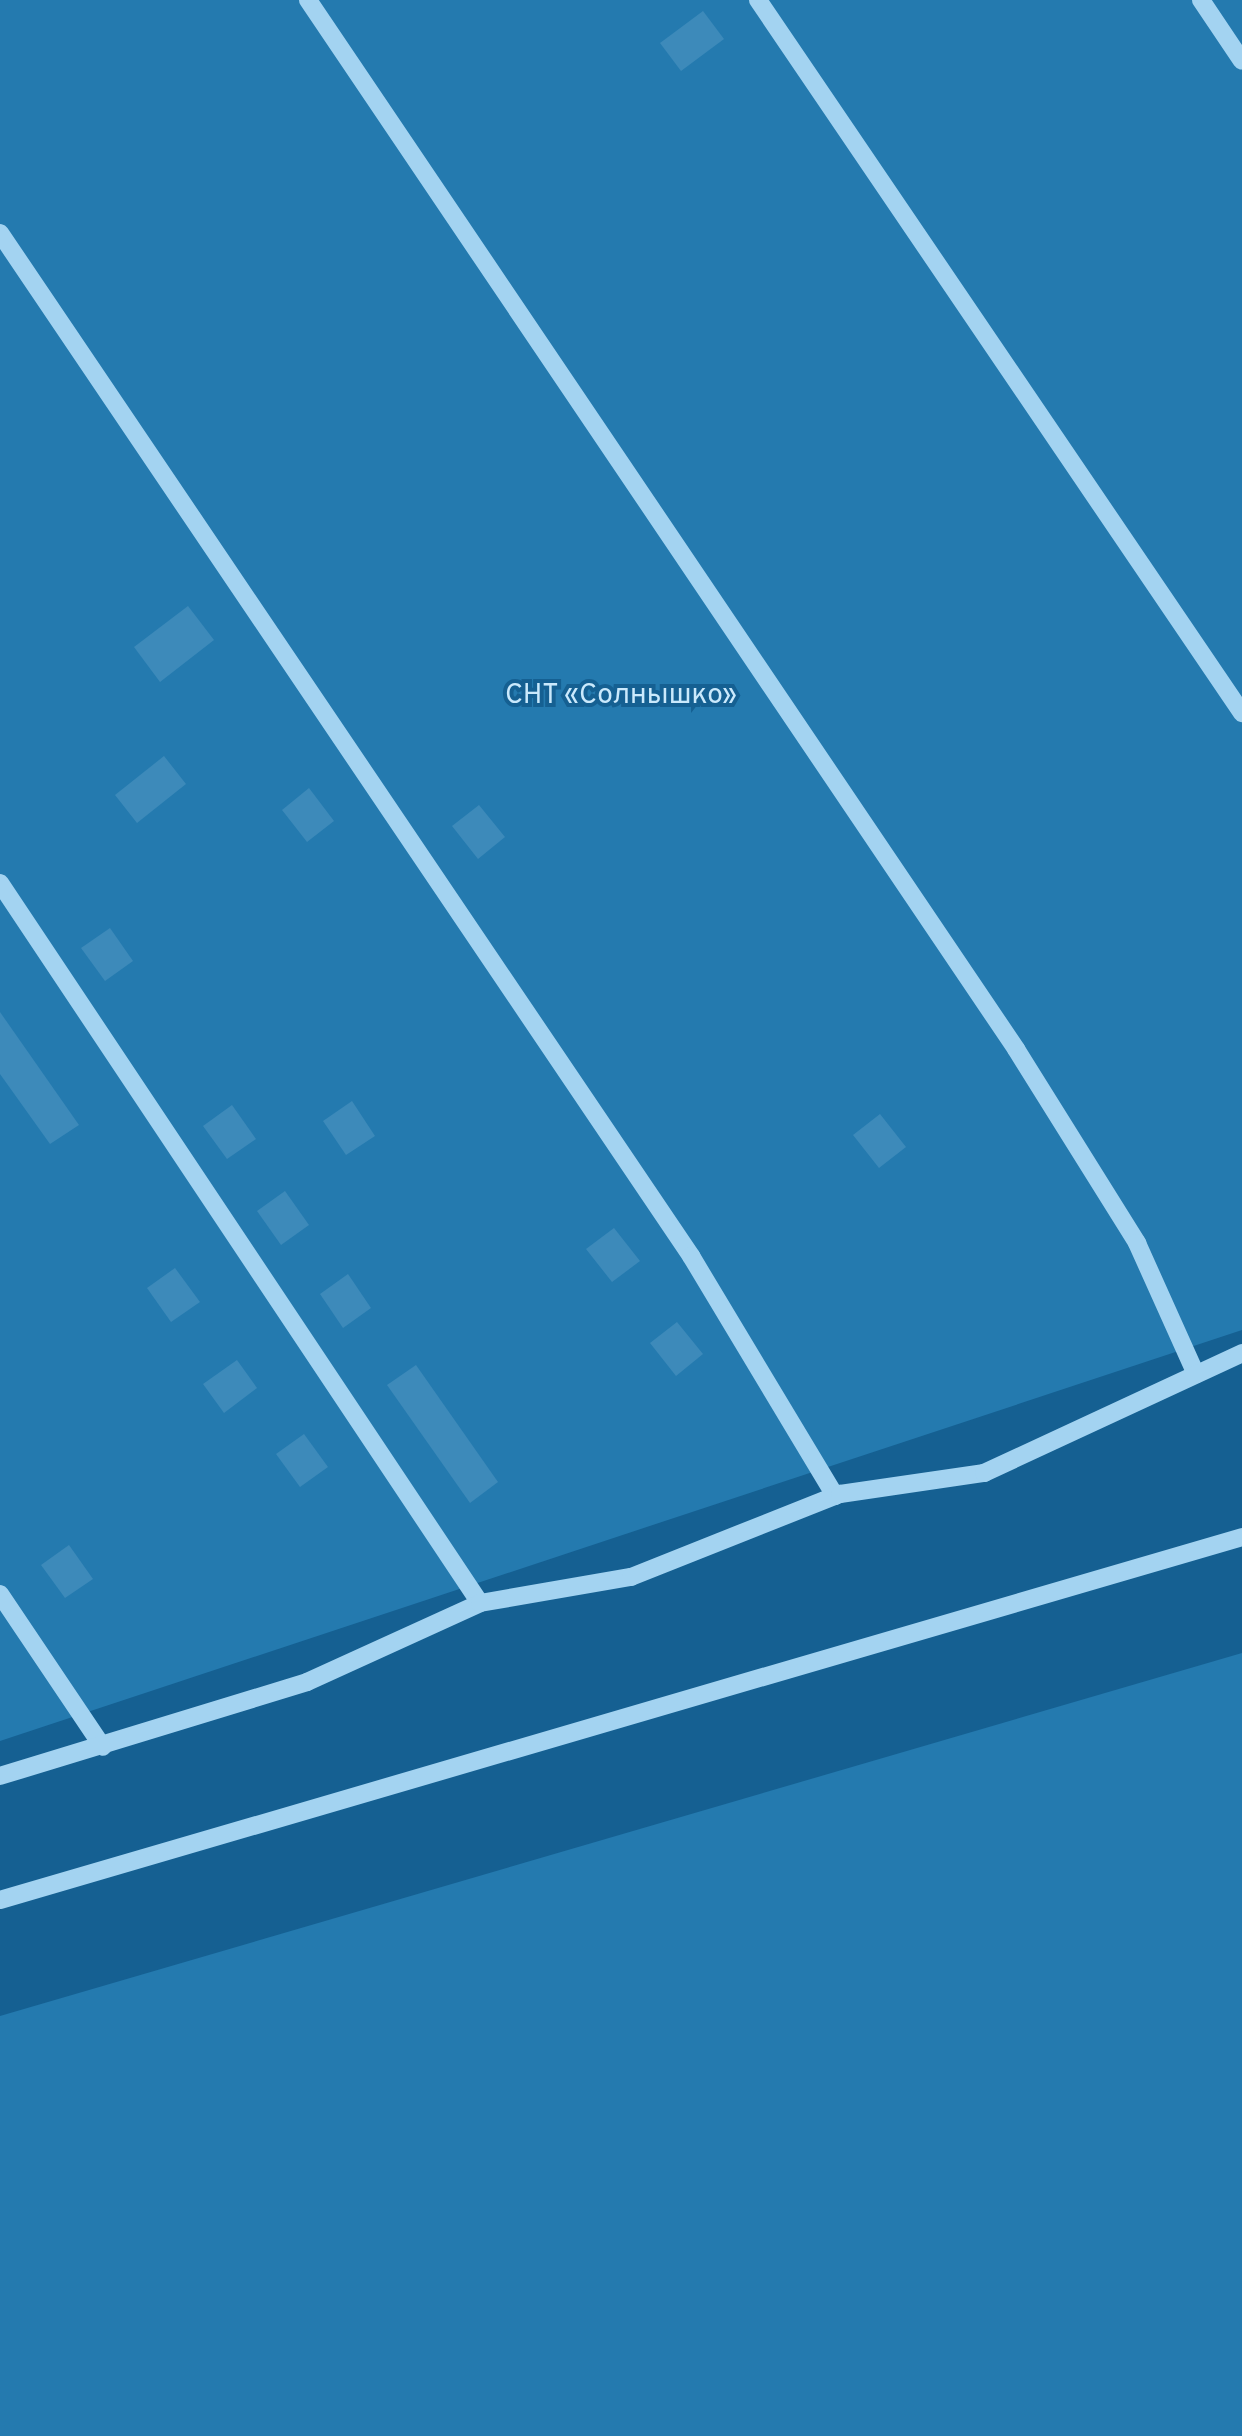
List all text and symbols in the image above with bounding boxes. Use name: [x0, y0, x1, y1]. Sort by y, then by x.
park label: СНТ «Солнышко»: [504, 679, 738, 713]

